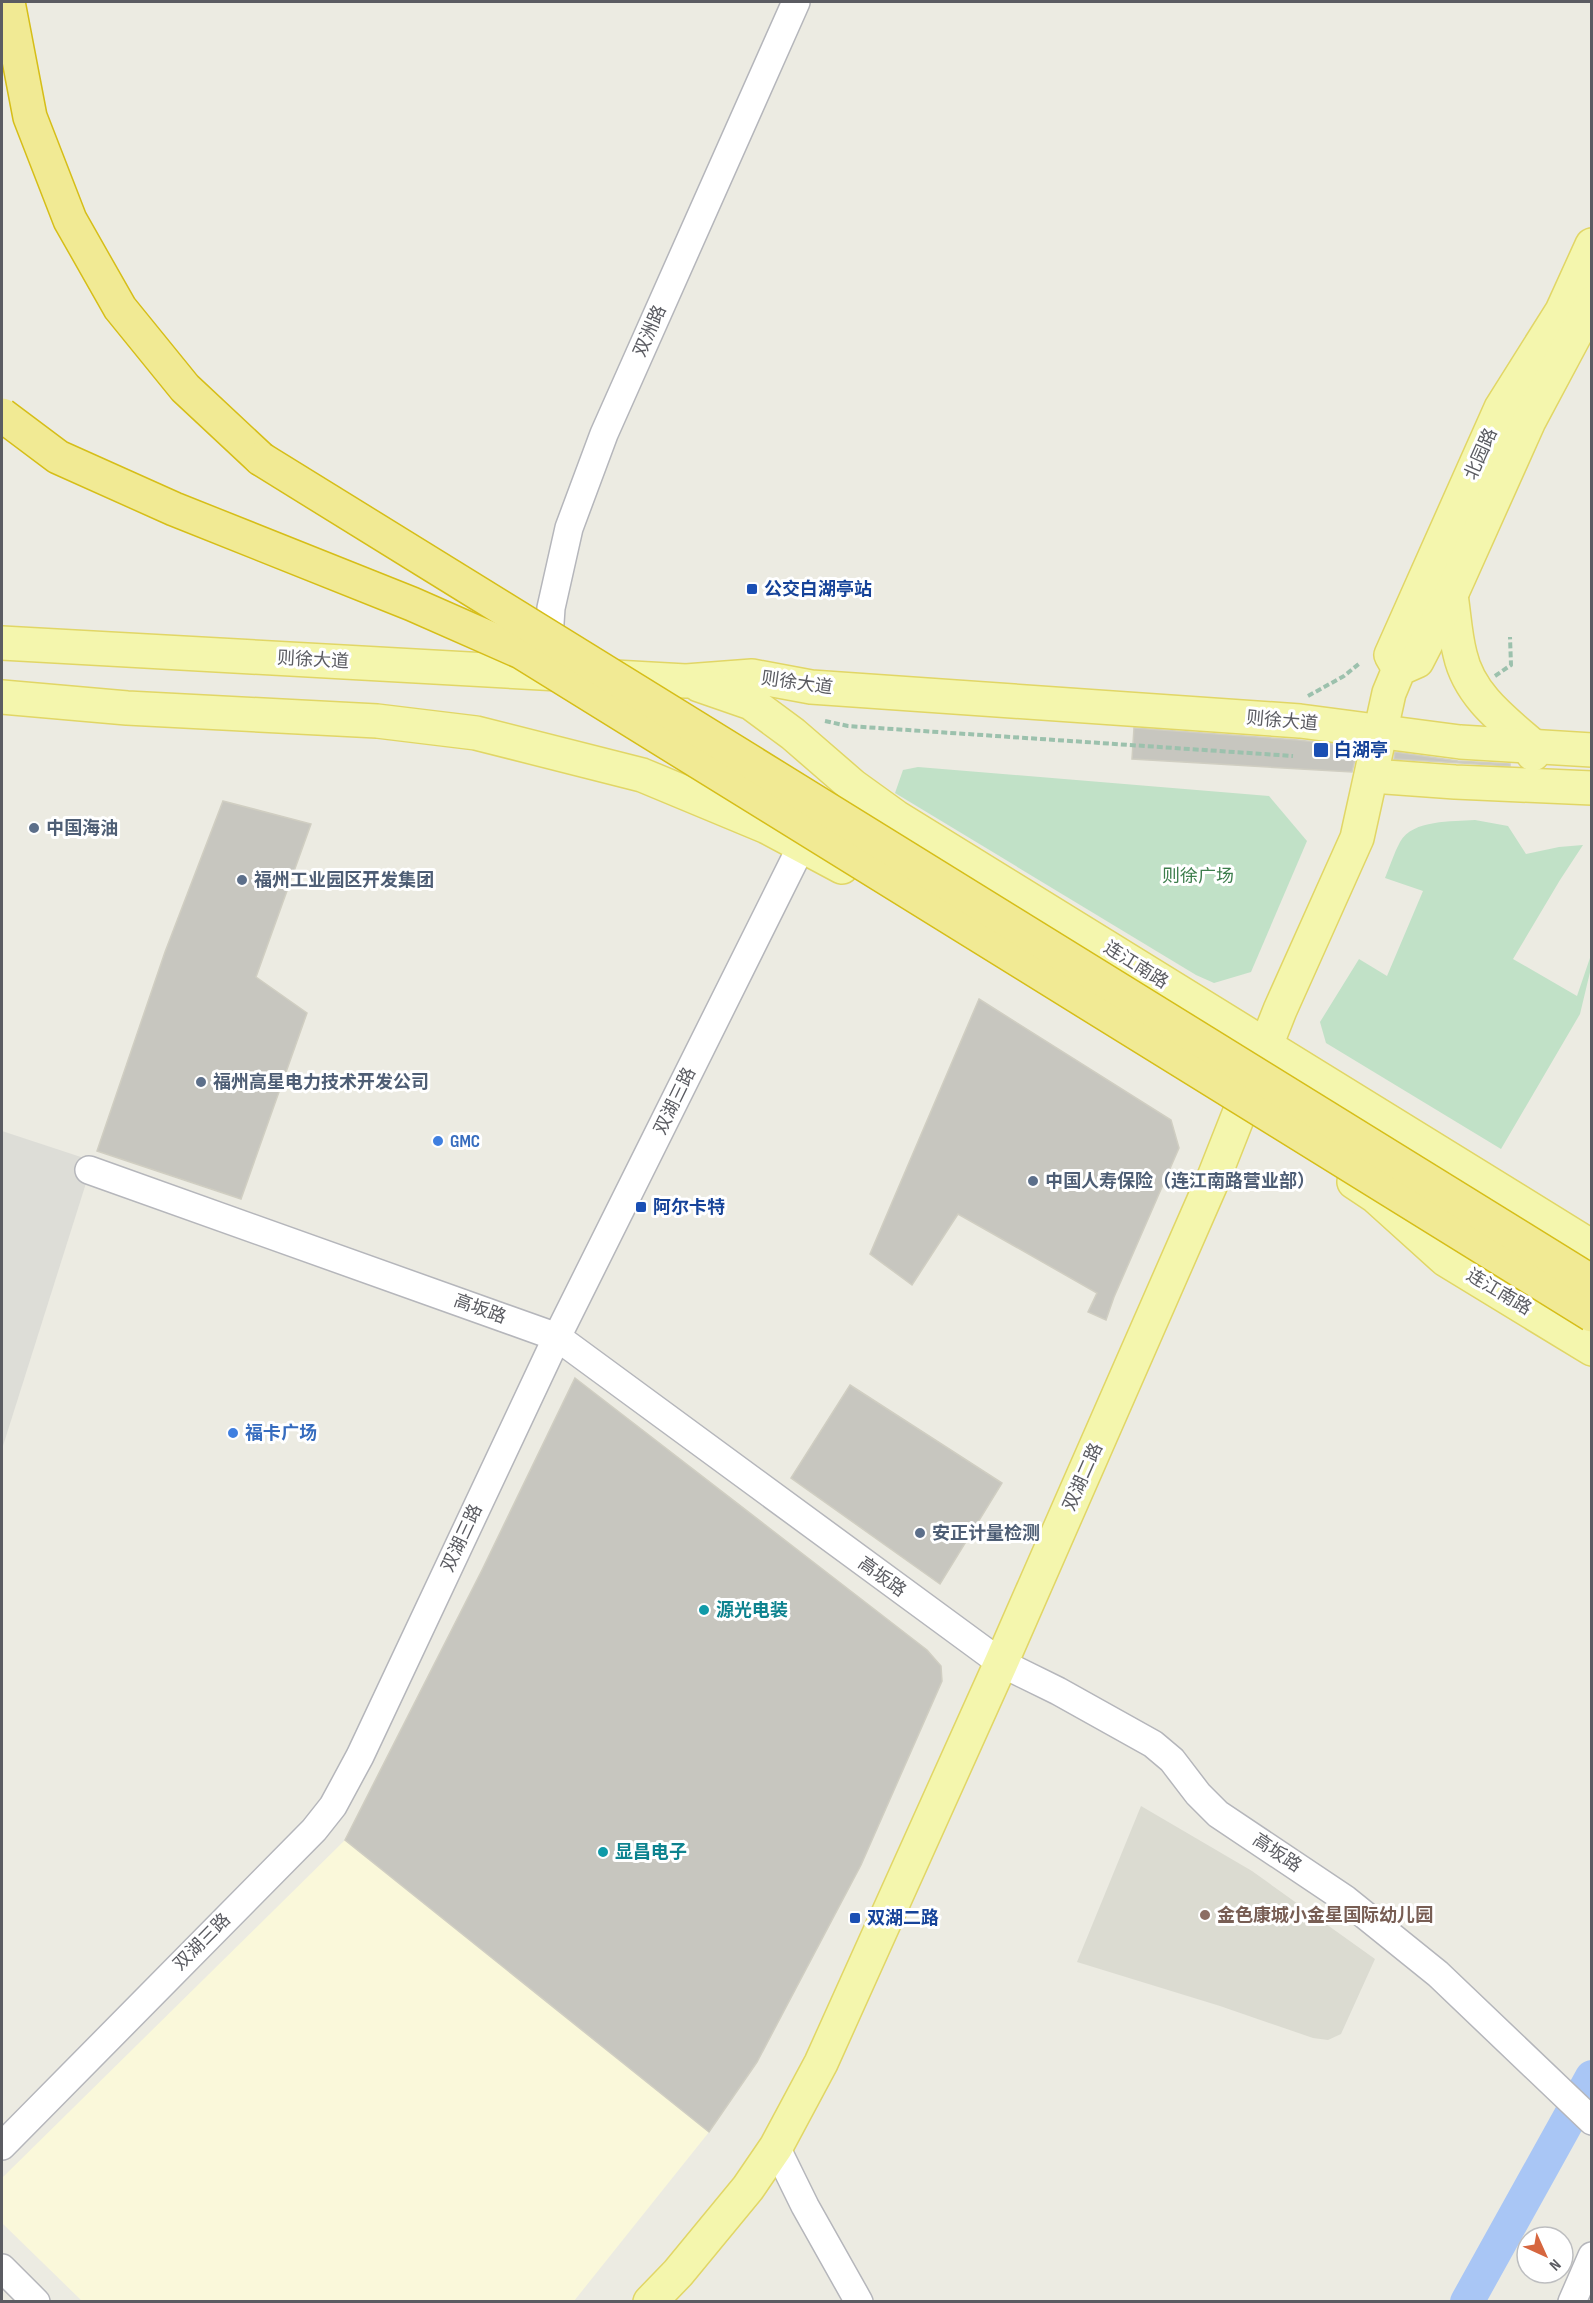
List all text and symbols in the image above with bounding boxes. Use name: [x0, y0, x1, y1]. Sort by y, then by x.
street label: 双洲路: [629, 302, 671, 360]
street label: 北园路: [1460, 425, 1502, 483]
place label: 公交白湖亭站: [764, 579, 872, 600]
marker: 公交白湖亭站: [745, 582, 759, 596]
street label: 则徐大道: [276, 648, 350, 672]
street label: 则徐大道: [760, 668, 834, 698]
street label: 则徐大道: [1245, 707, 1319, 735]
place label: 白湖亭: [1334, 740, 1388, 761]
marker: 白湖亭: [1312, 741, 1330, 759]
place label: 中国海油: [46, 818, 118, 839]
marker: 中国海油: [27, 821, 41, 835]
park label: 则徐广场: [1162, 866, 1234, 887]
place label: 福州工业园区开发集团: [254, 870, 434, 891]
marker: 福州工业园区开发集团: [235, 873, 249, 887]
street label: 连江南路: [1100, 937, 1172, 993]
street label: 双湖三路: [650, 1064, 700, 1138]
place label: 福州高星电力技术开发公司: [213, 1072, 429, 1093]
marker: 福州高星电力技术开发公司: [194, 1075, 208, 1089]
place label: GMC: [450, 1131, 480, 1152]
marker: GMC: [431, 1134, 445, 1148]
place label: 中国人寿保险（连江南路营业部）: [1045, 1171, 1315, 1192]
marker: 中国人寿保险（连江南路营业部）: [1026, 1174, 1040, 1188]
place label: 阿尔卡特: [653, 1197, 725, 1218]
marker: 阿尔卡特: [634, 1200, 648, 1214]
street label: 连江南路: [1463, 1264, 1535, 1320]
street label: 高坂路: [451, 1290, 509, 1328]
place label: 福卡广场: [245, 1423, 317, 1444]
marker: 福卡广场: [226, 1426, 240, 1440]
street label: 双湖二路: [1059, 1440, 1107, 1514]
street label: 双湖三路: [437, 1501, 487, 1575]
place label: 安正计量检测: [932, 1523, 1040, 1544]
marker: 安正计量检测: [913, 1526, 927, 1540]
street label: 高坂路: [854, 1553, 910, 1601]
place label: 源光电装: [716, 1600, 788, 1621]
marker: 源光电装: [697, 1603, 711, 1617]
street label: 高坂路: [1249, 1829, 1305, 1877]
place label: 显昌电子: [615, 1842, 687, 1863]
marker: 显昌电子: [596, 1845, 610, 1859]
place label: 金色康城小金星国际幼儿园: [1217, 1905, 1433, 1926]
place label: 双湖二路: [867, 1908, 939, 1929]
marker: 金色康城小金星国际幼儿园: [1198, 1908, 1212, 1922]
street label: 双湖三路: [169, 1909, 235, 1975]
marker: 双湖二路: [848, 1911, 862, 1925]
north arrow: [1515, 2225, 1575, 2285]
text: N: [1545, 2255, 1564, 2274]

